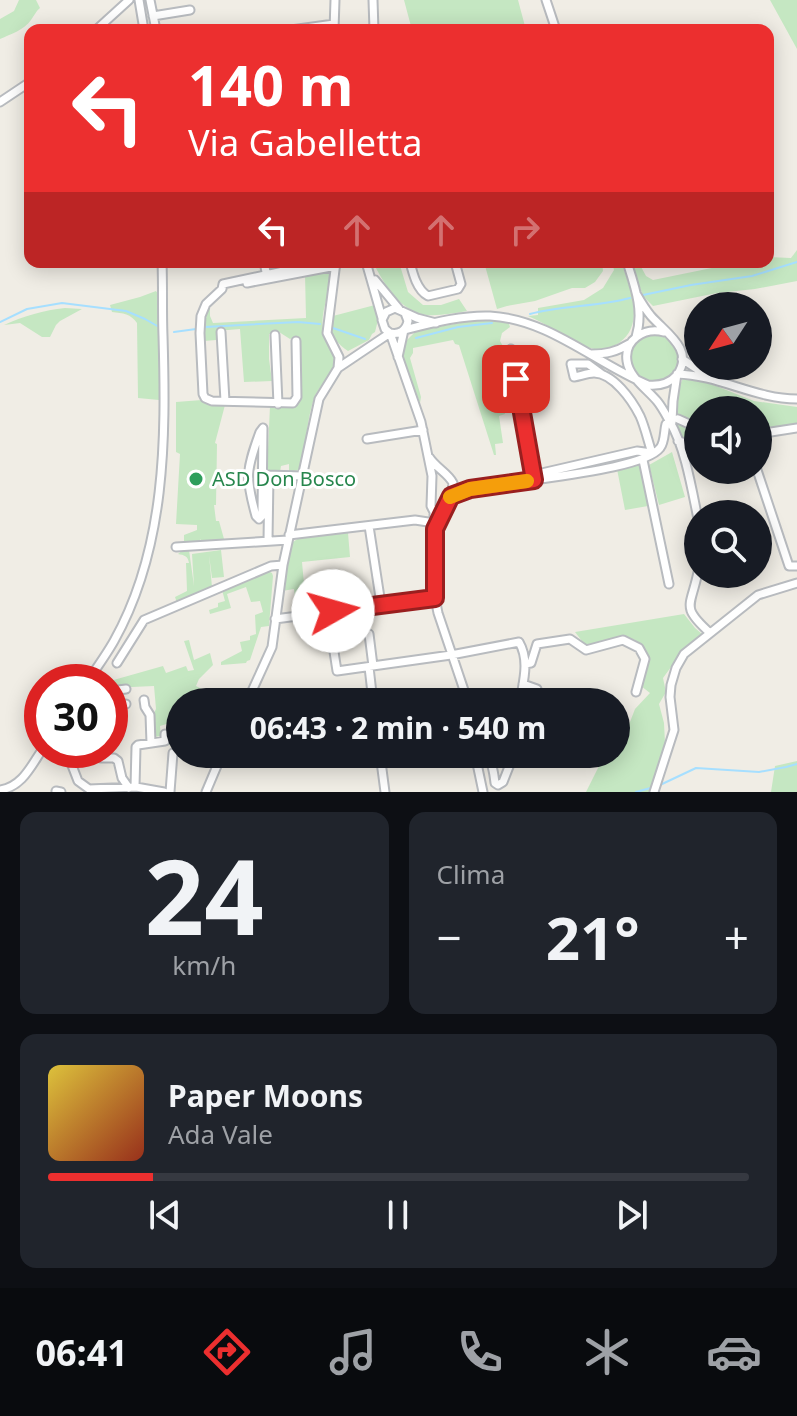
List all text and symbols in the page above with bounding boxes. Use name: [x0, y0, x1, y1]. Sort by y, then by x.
text: 140 m: [188, 46, 353, 122]
icon: left: [56, 56, 160, 160]
text: Via Gabelletta: [188, 118, 422, 167]
icon: left: [251, 208, 295, 252]
icon: ahead: [335, 208, 379, 252]
icon: ahead: [419, 208, 463, 252]
icon: right: [503, 208, 547, 252]
north arrow: [684, 292, 772, 380]
map controls: [684, 292, 772, 588]
pin: [482, 345, 550, 413]
icon: arrive: [494, 357, 538, 401]
button: sound: [684, 396, 772, 484]
place label: ASD Don Bosco: [212, 465, 356, 492]
marker: ASD Don Bosco: [187, 470, 205, 488]
button: search: [684, 500, 772, 588]
position arrow: [291, 569, 375, 653]
speed limit sign: 30: [24, 664, 128, 768]
text: 06:43 · 2 min · 540 m: [250, 707, 546, 748]
text: 24: [145, 824, 264, 965]
text: Clima: [437, 856, 505, 892]
text: 21°: [546, 896, 640, 978]
text: −: [437, 907, 462, 967]
text: +: [724, 907, 749, 967]
text: km/h: [172, 947, 236, 983]
text: Paper Moons: [168, 1075, 363, 1116]
text: Ada Vale: [168, 1116, 273, 1152]
icon: previous: [143, 1193, 187, 1237]
icon: pause: [376, 1193, 420, 1237]
icon: next: [610, 1193, 654, 1237]
icon: directions: [199, 1324, 255, 1380]
icon: music: [325, 1324, 381, 1380]
icon: phone: [452, 1324, 508, 1380]
icon: climate: [579, 1324, 635, 1380]
icon: car: [706, 1324, 762, 1380]
text: 06:41: [35, 1328, 128, 1377]

